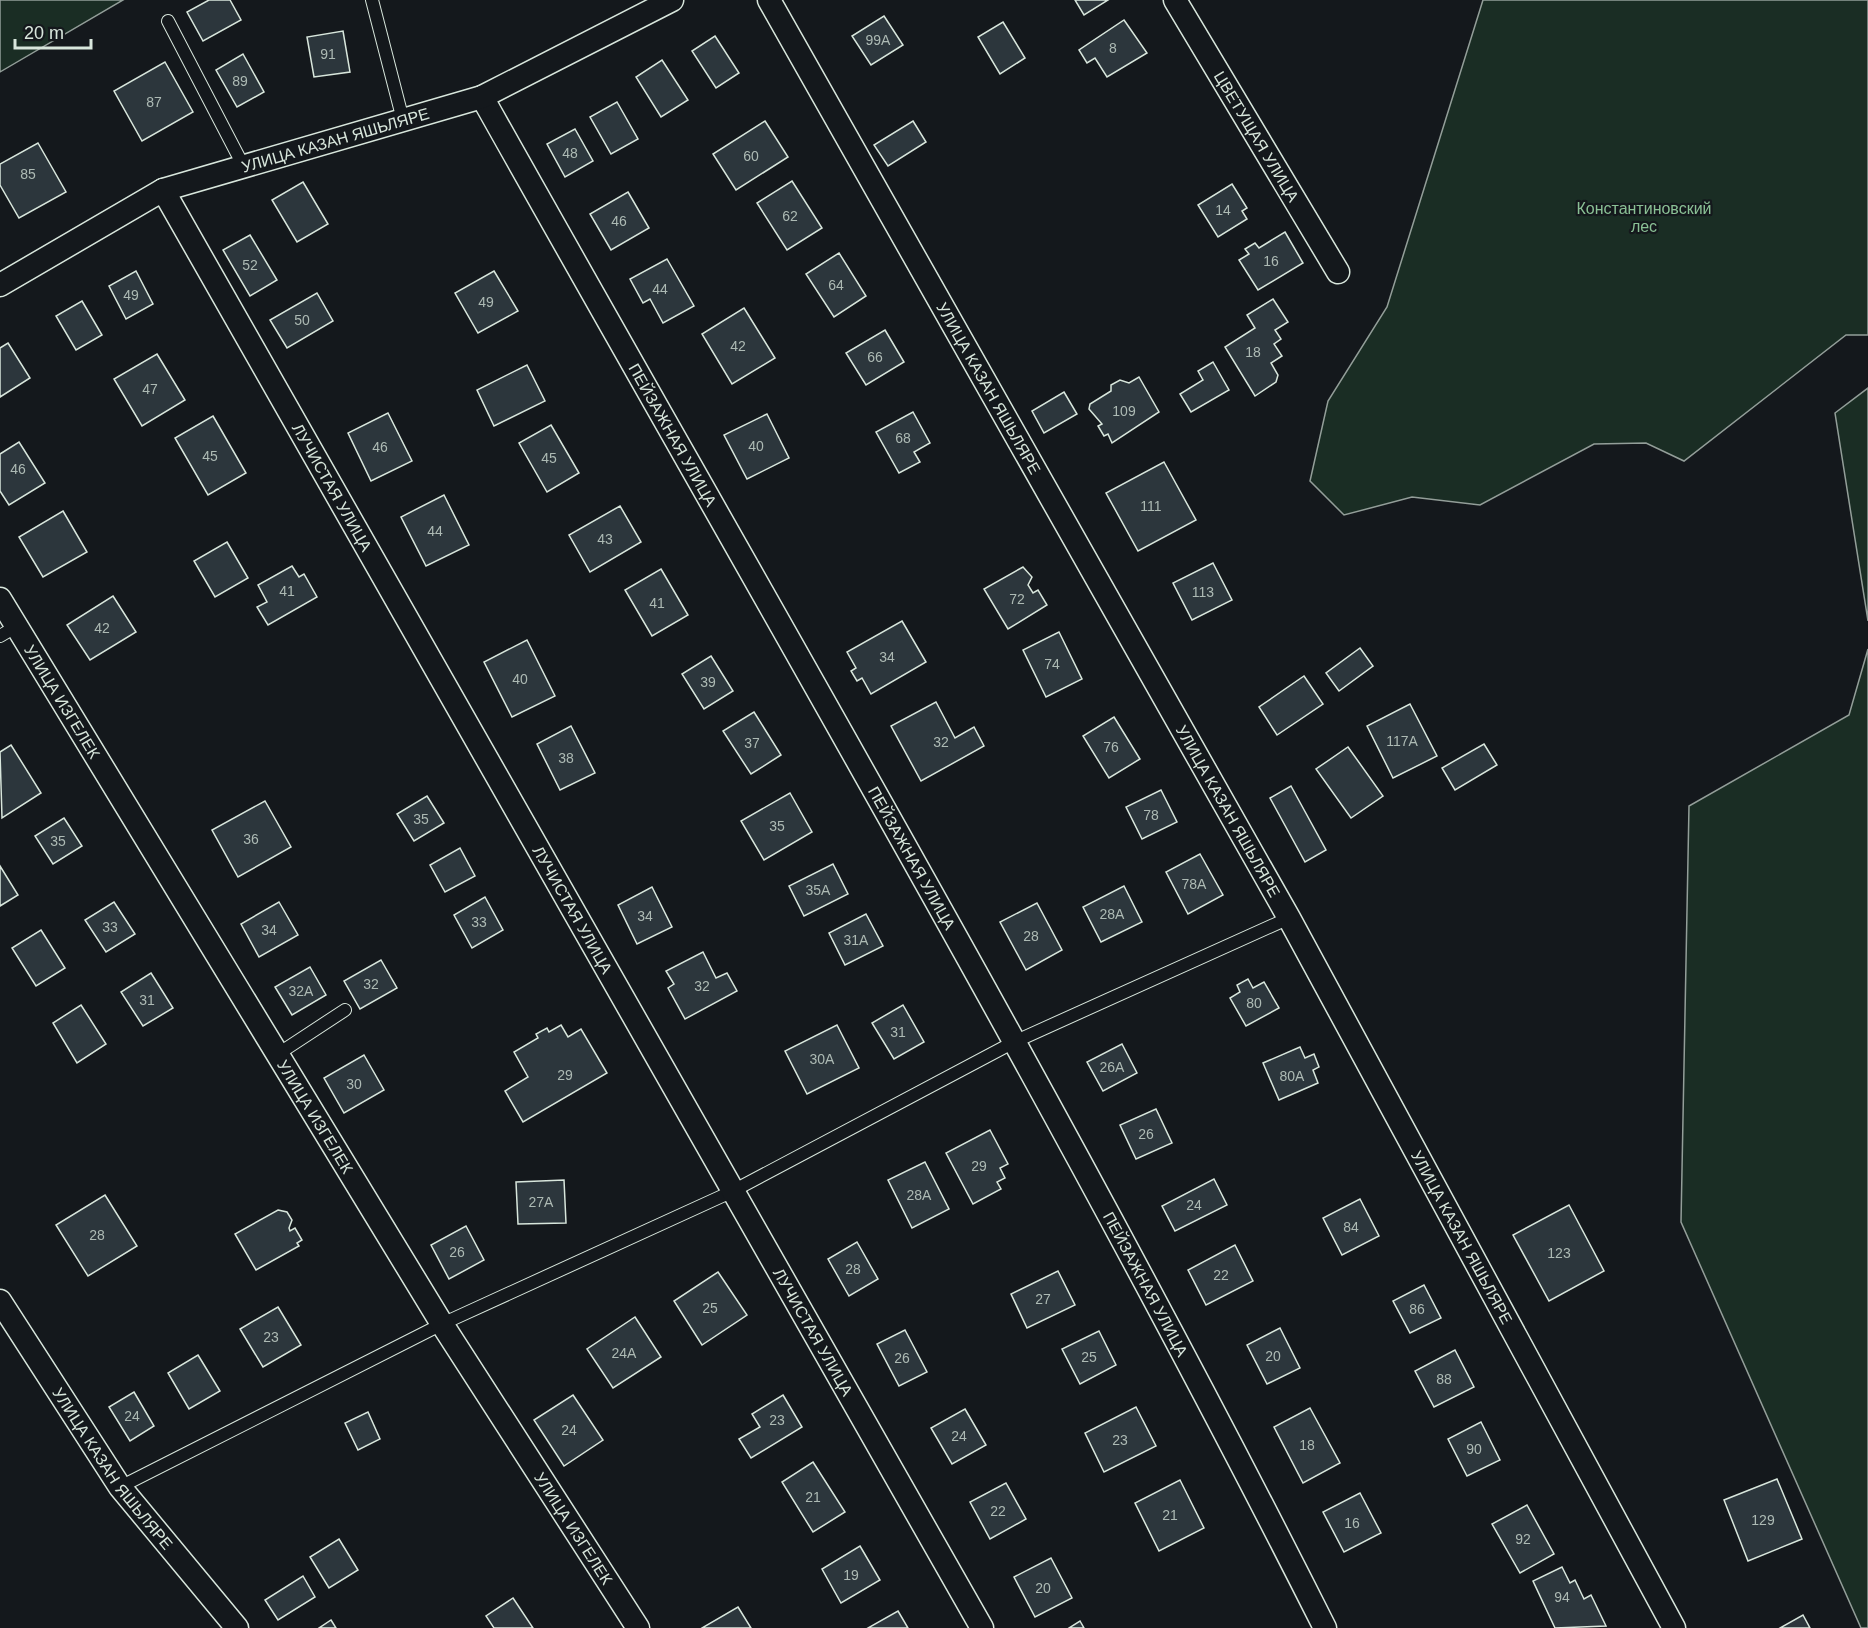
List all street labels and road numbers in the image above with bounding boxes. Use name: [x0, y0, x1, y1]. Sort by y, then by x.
street label: ЦВЕТУЩАЯ УЛИЦА: [1211, 68, 1302, 205]
street label: УЛИЦА КАЗАН ЯШЬЛЯРЕ: [239, 104, 431, 175]
street label: УЛИЦА КАЗАН ЯШЬЛЯРЕ: [934, 299, 1044, 477]
street label: ПЕЙЗАЖНАЯ УЛИЦА: [626, 360, 720, 509]
street label: ЛУЧИСТАЯ УЛИЦА: [289, 420, 375, 554]
street label: УЛИЦА ИЗГЕЛЕК: [21, 642, 104, 762]
street label: УЛИЦА КАЗАН ЯШЬЛЯРЕ: [1173, 722, 1284, 900]
street label: ПЕЙЗАЖНАЯ УЛИЦА: [865, 783, 959, 933]
street label: ЛУЧИСТАЯ УЛИЦА: [530, 843, 616, 977]
street label: УЛИЦА ИЗГЕЛЕК: [274, 1057, 357, 1177]
street label: УЛИЦА КАЗАН ЯШЬЛЯРЕ: [1408, 1148, 1516, 1327]
street label: ПЕЙЗАЖНАЯ УЛИЦА: [1100, 1209, 1191, 1359]
street label: ЛУЧИСТАЯ УЛИЦА: [770, 1265, 856, 1399]
street label: УЛИЦА КАЗАН ЯШЬЛЯРЕ: [50, 1384, 176, 1552]
street label: УЛИЦА ИЗГЕЛЕК: [531, 1469, 616, 1588]

